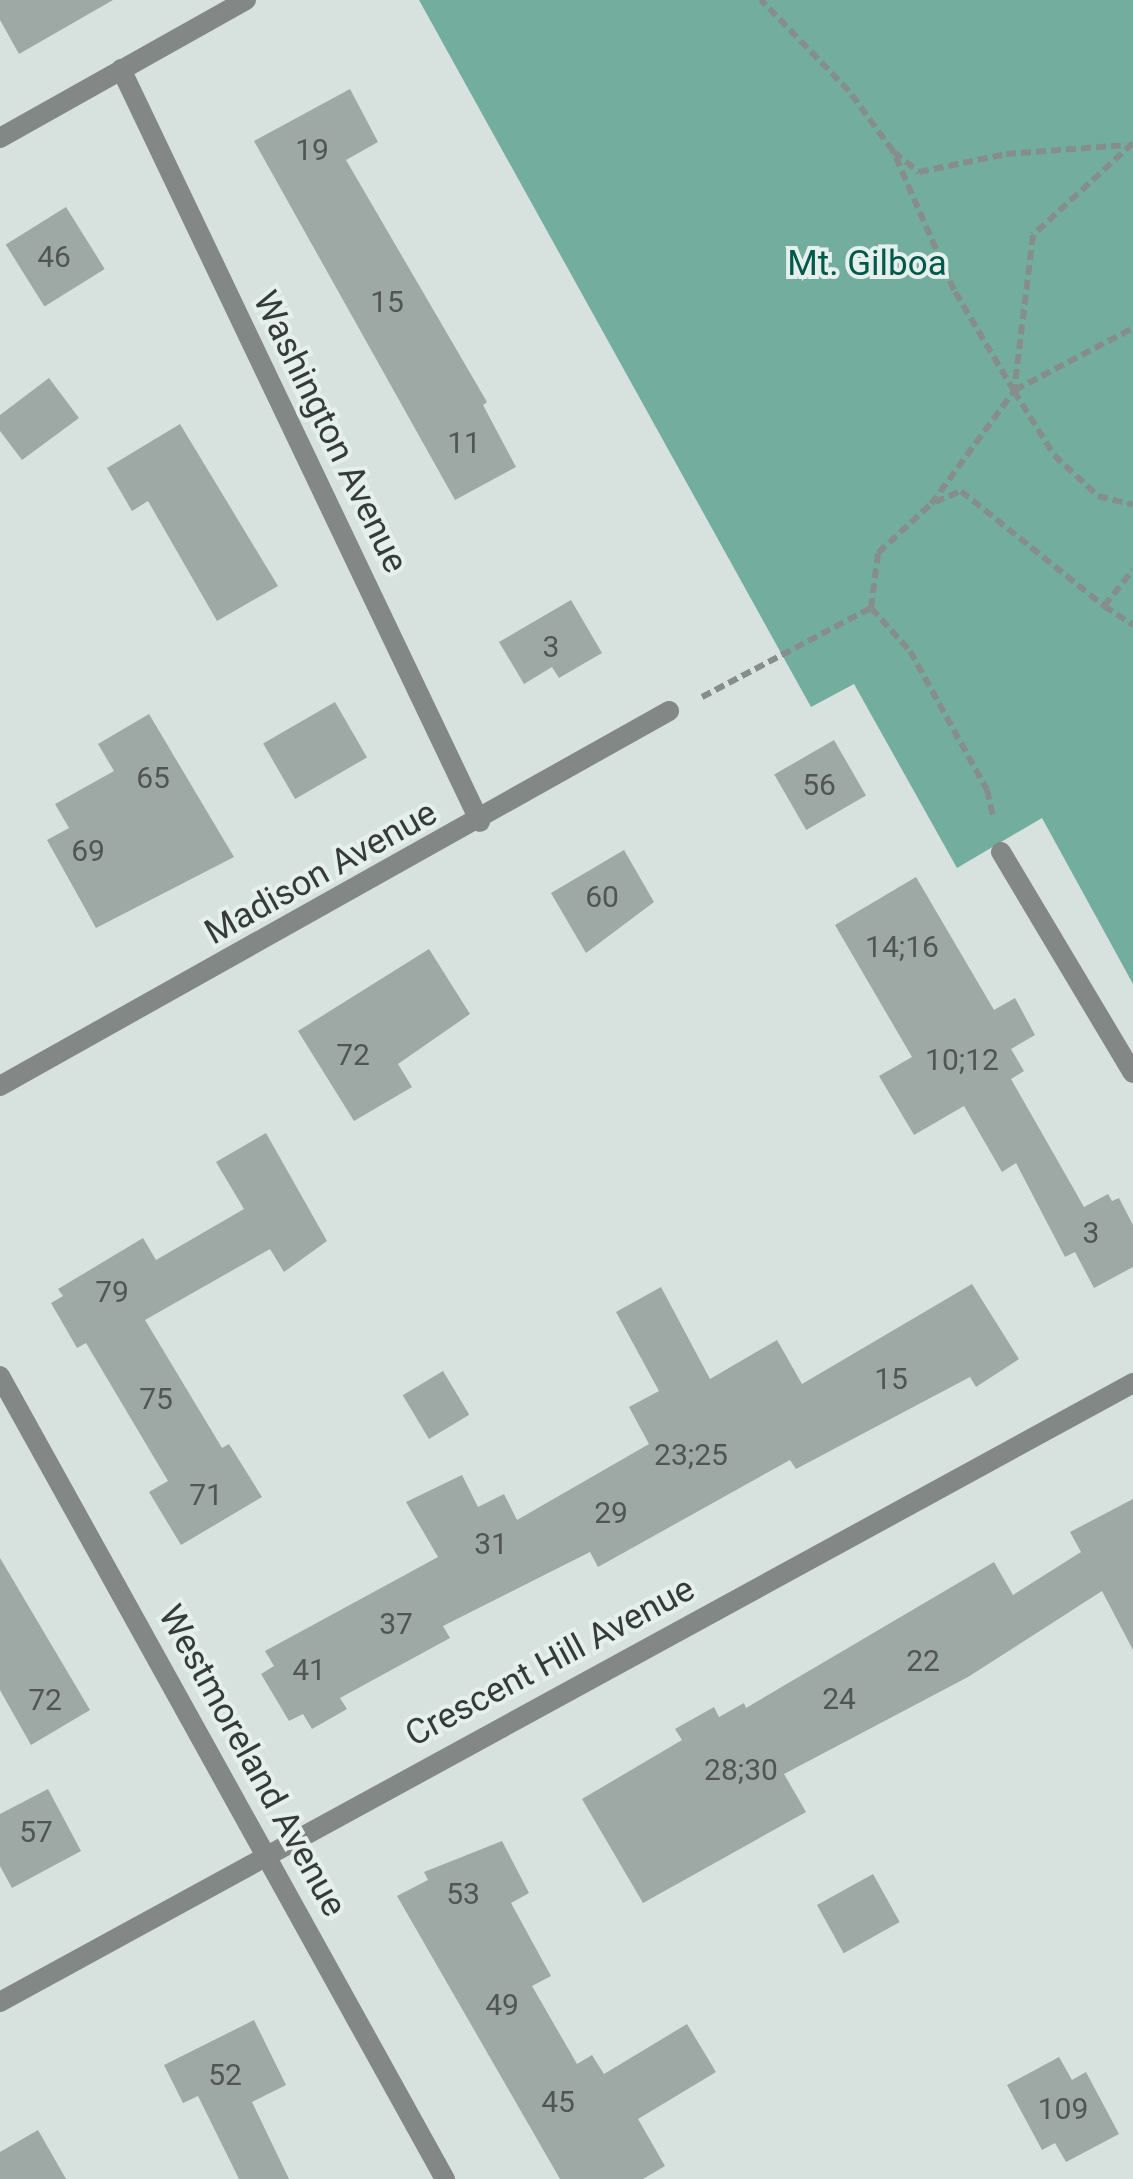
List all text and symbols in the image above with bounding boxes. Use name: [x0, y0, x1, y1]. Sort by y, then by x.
house number: 19: [295, 132, 329, 168]
house number: 46: [37, 239, 71, 275]
park label: Mt. Gilboa: [787, 243, 947, 285]
street label: Washington Avenue: [244, 284, 416, 580]
house number: 15: [370, 284, 404, 320]
house number: 11: [447, 425, 481, 461]
house number: 3: [543, 629, 559, 665]
house number: 65: [136, 760, 170, 796]
house number: 56: [802, 767, 836, 803]
street label: Madison Avenue: [198, 792, 444, 954]
house number: 69: [71, 833, 105, 869]
house number: 60: [585, 879, 619, 915]
house number: 14;16: [865, 929, 939, 965]
house number: 72: [336, 1037, 370, 1073]
house number: 10;12: [925, 1042, 999, 1078]
house number: 3: [1083, 1215, 1099, 1251]
house number: 79: [95, 1274, 129, 1310]
house number: 15: [874, 1361, 908, 1397]
house number: 75: [139, 1381, 173, 1417]
house number: 23;25: [654, 1437, 728, 1473]
house number: 71: [189, 1477, 223, 1513]
house number: 29: [594, 1495, 628, 1531]
house number: 31: [474, 1526, 508, 1562]
street label: Crescent Hill Avenue: [398, 1568, 702, 1756]
street label: Westmoreland Avenue: [149, 1598, 355, 1924]
house number: 37: [379, 1606, 413, 1642]
house number: 22: [906, 1643, 940, 1679]
house number: 41: [292, 1652, 326, 1688]
house number: 24: [822, 1681, 856, 1717]
house number: 72: [28, 1682, 62, 1718]
house number: 28;30: [704, 1752, 778, 1788]
house number: 57: [19, 1814, 53, 1850]
house number: 53: [446, 1876, 480, 1912]
house number: 49: [485, 1987, 519, 2023]
house number: 52: [208, 2057, 242, 2093]
house number: 45: [541, 2084, 575, 2120]
house number: 109: [1038, 2091, 1088, 2127]

